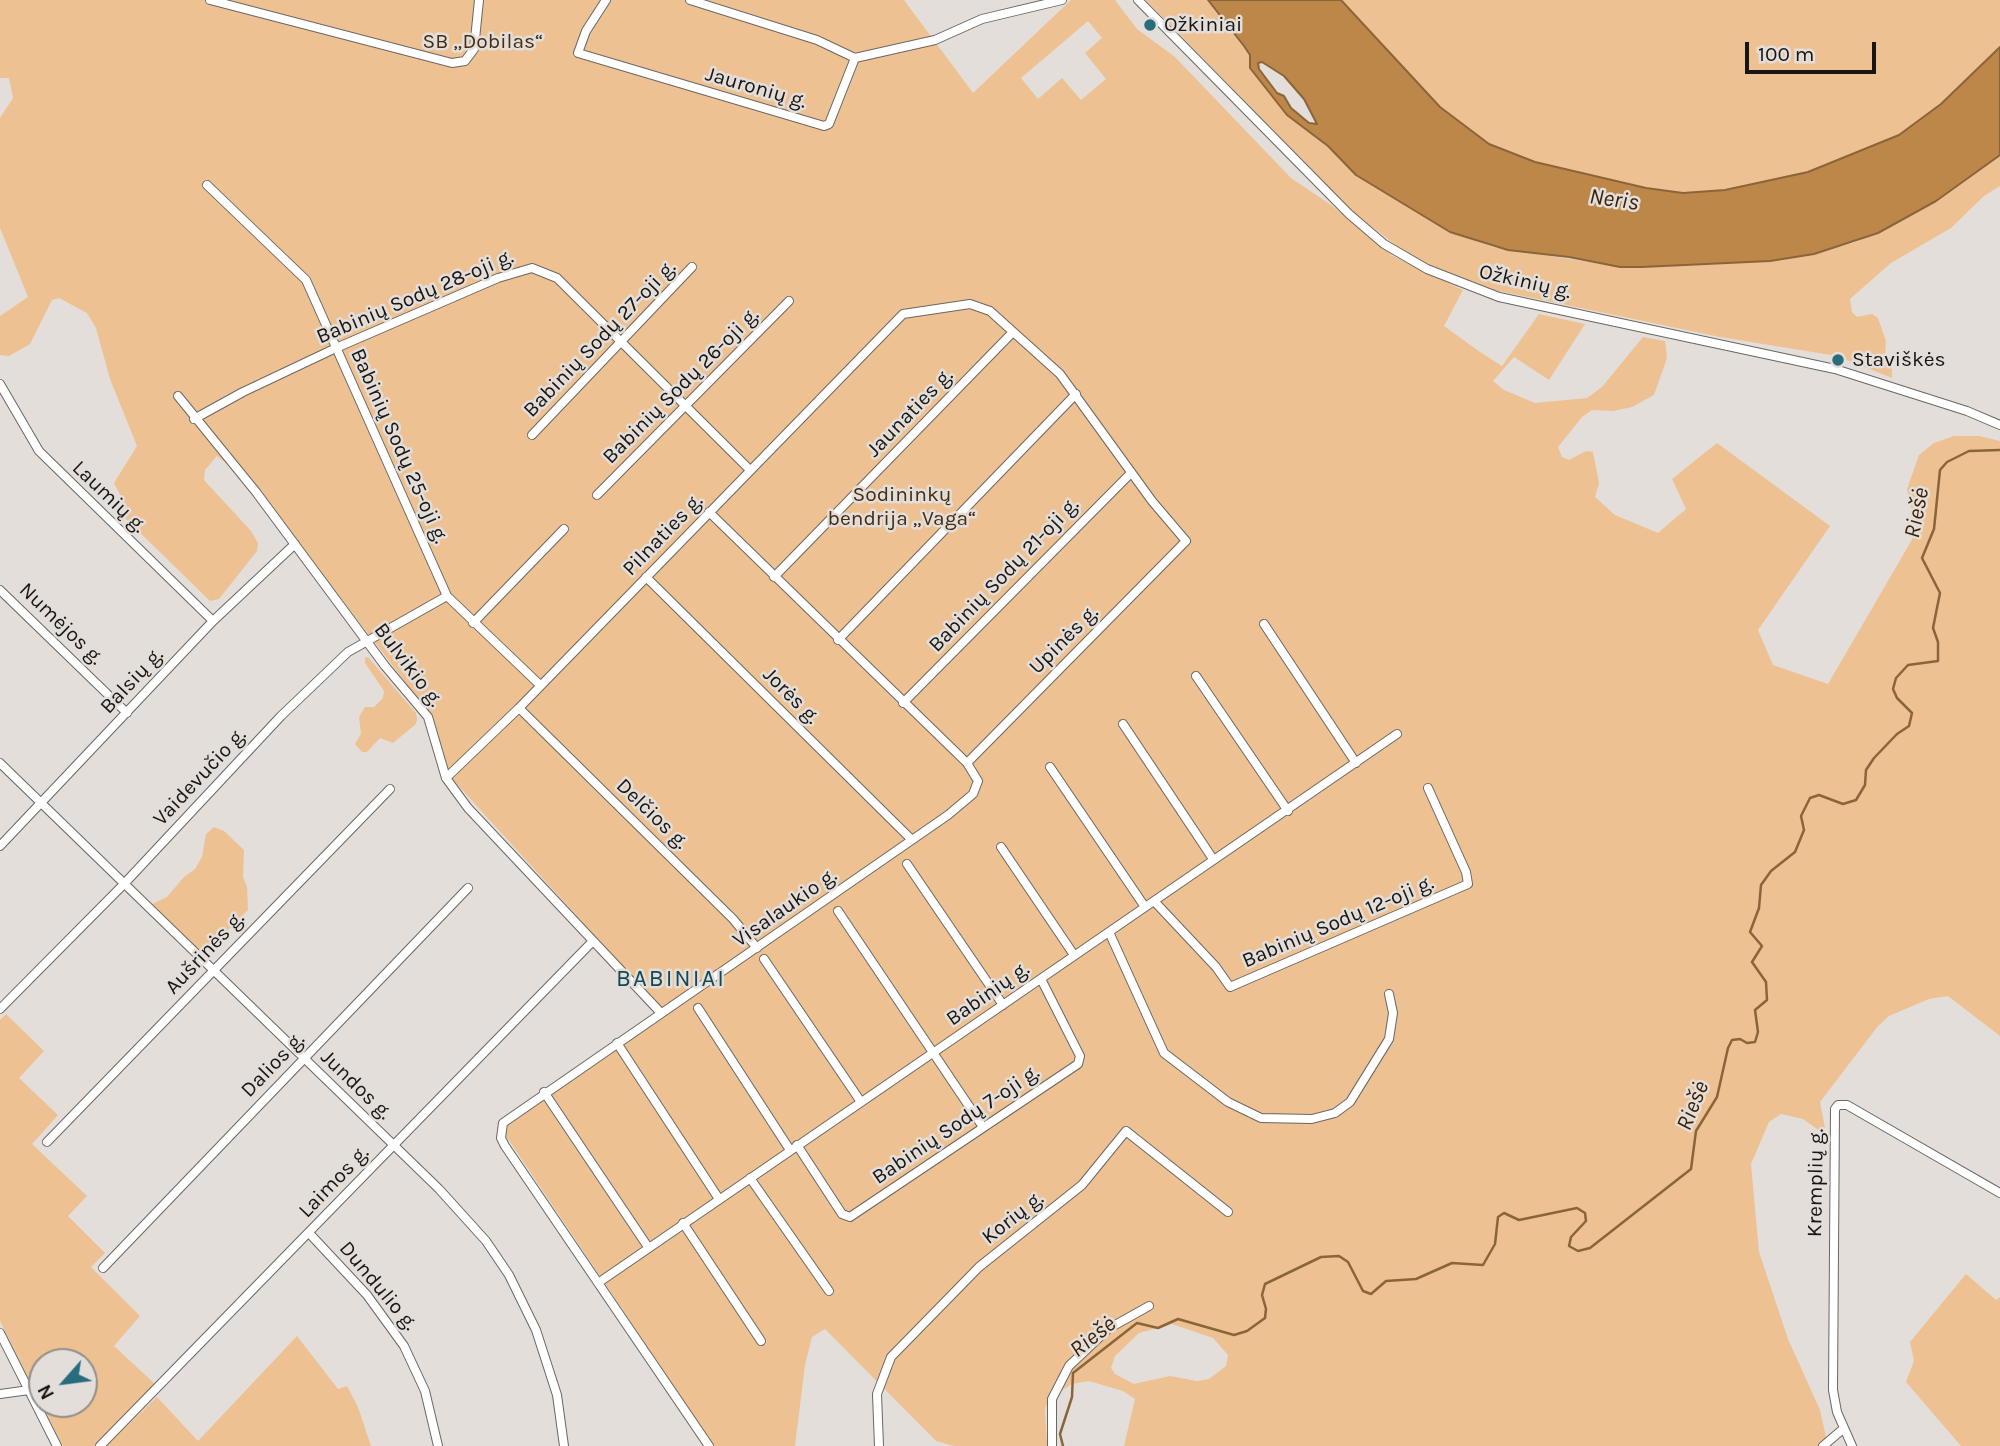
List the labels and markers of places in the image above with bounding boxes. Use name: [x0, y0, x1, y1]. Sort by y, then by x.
place label: Ožkiniai: [1164, 12, 1242, 38]
marker: Ožkiniai: [1142, 17, 1158, 33]
place label: Staviškės: [1852, 347, 1946, 373]
marker: Staviškės: [1830, 352, 1846, 368]

